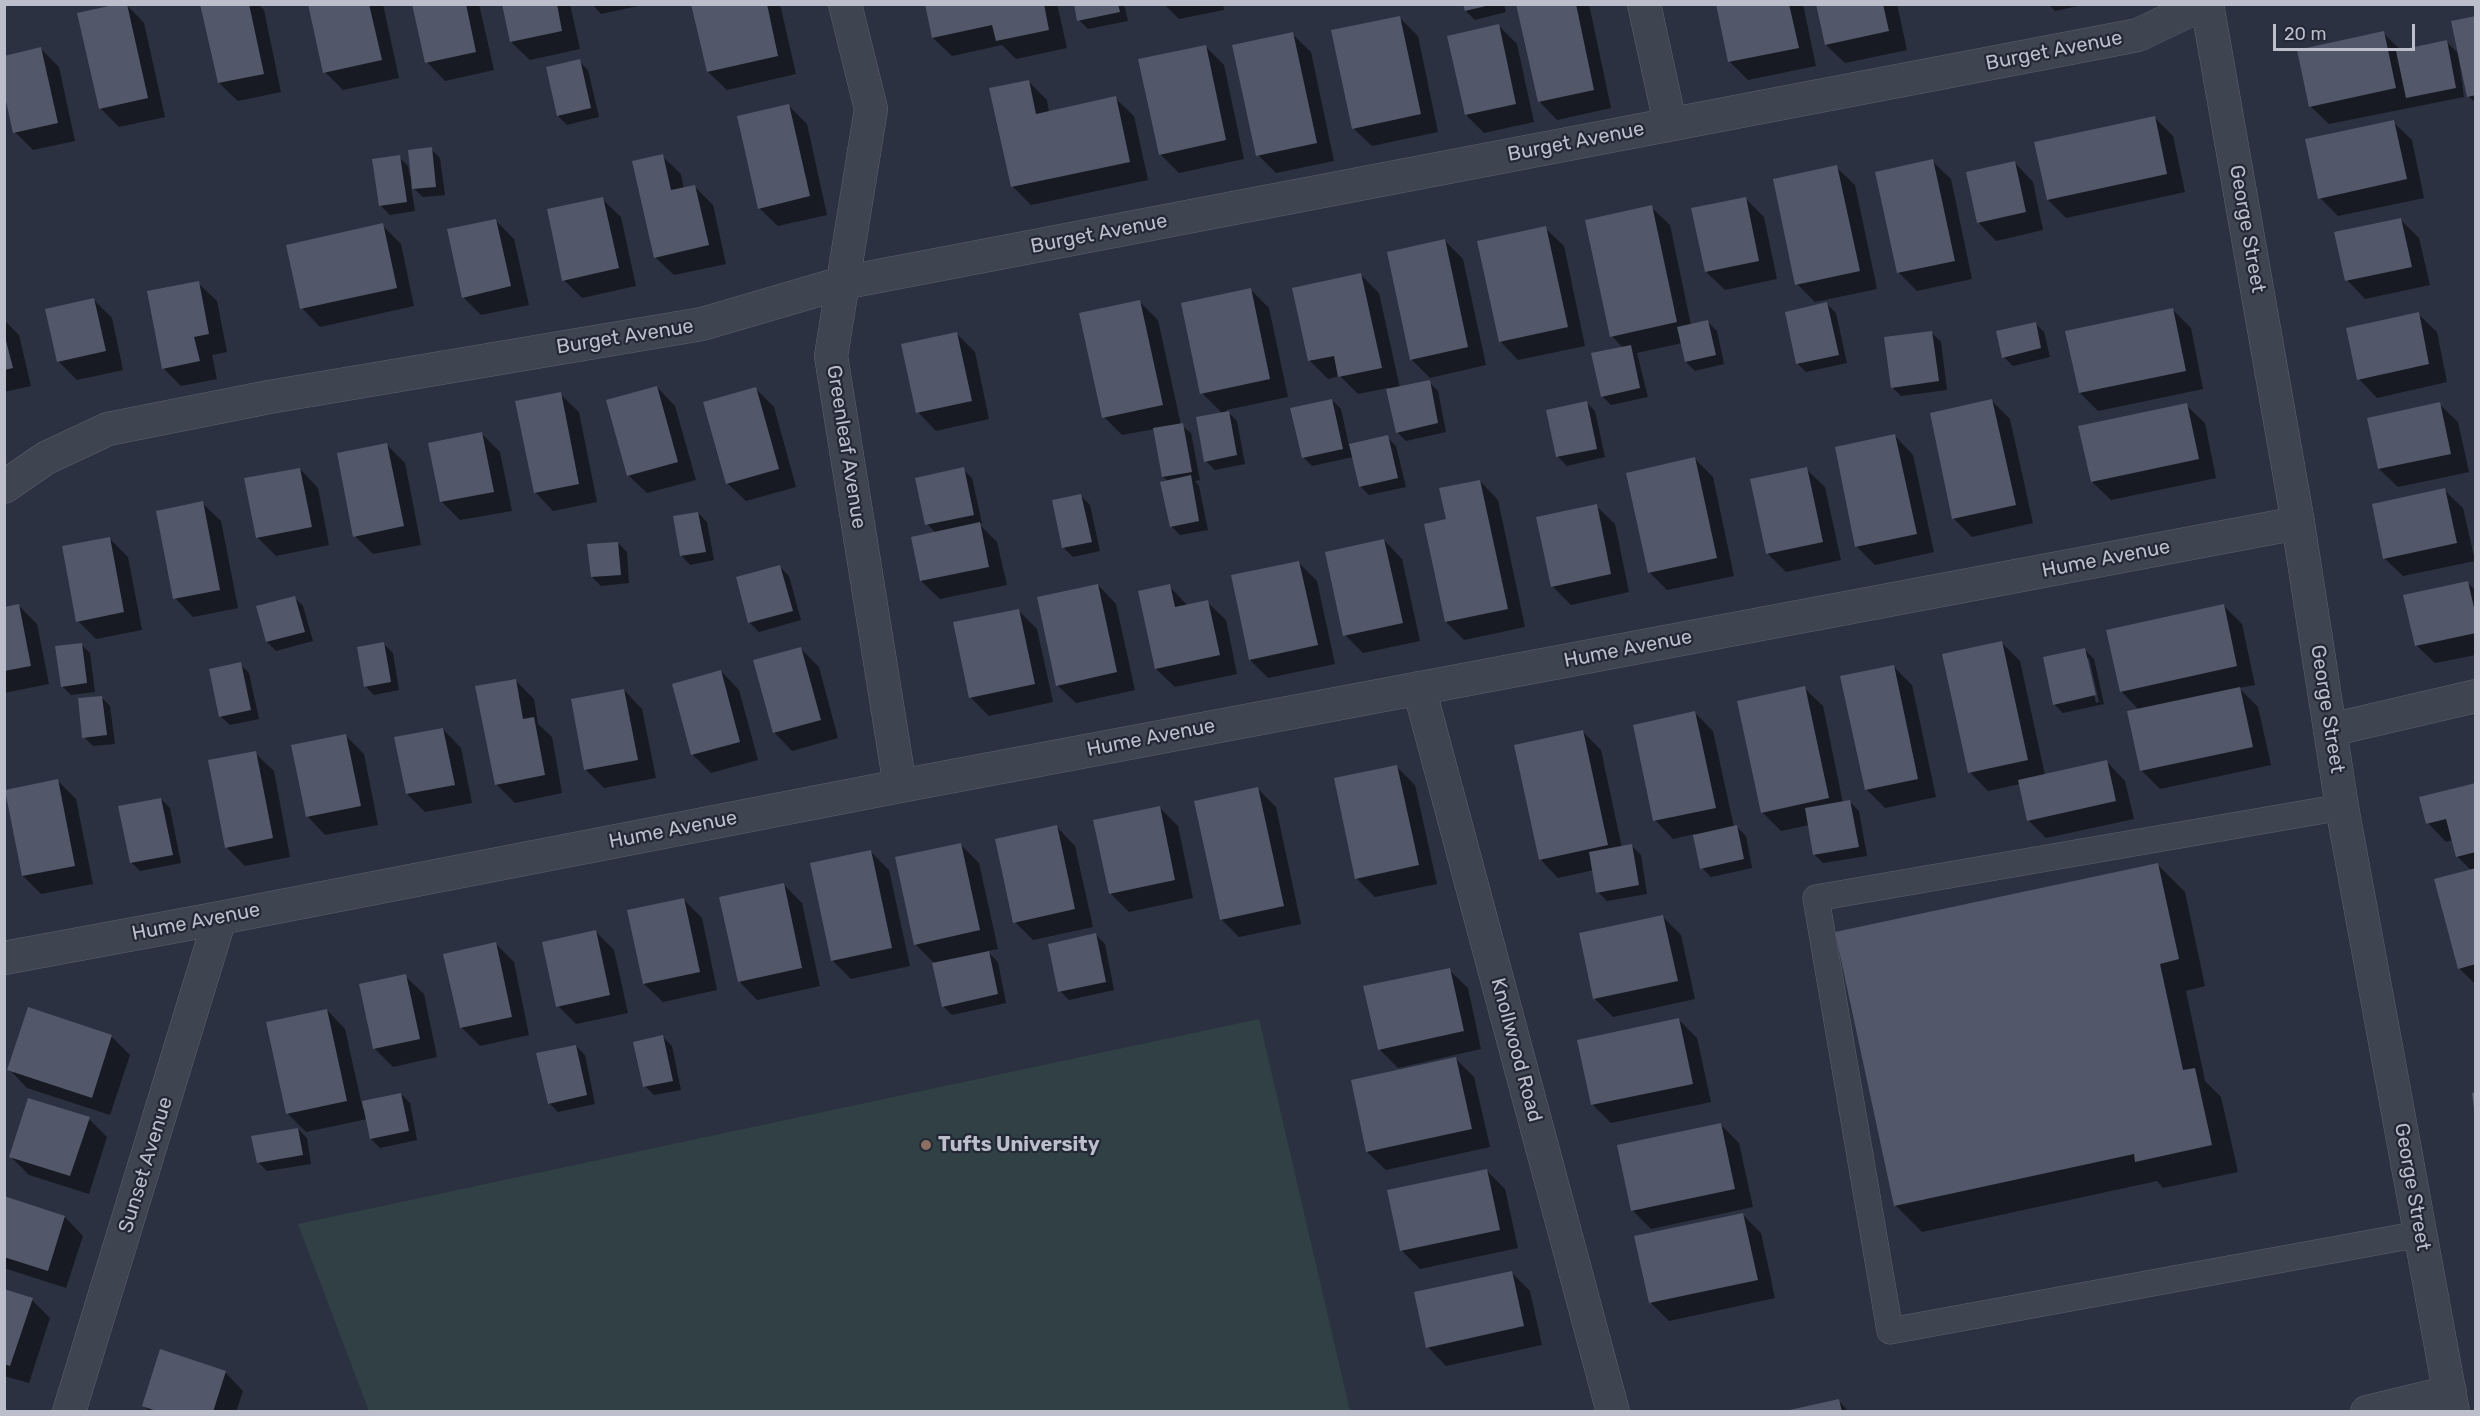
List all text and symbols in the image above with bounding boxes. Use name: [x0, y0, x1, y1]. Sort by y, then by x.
scale bar: [2276, 12, 2418, 50]
text: 20 m: [2284, 23, 2326, 45]
street label: Burget Avenue: [1984, 26, 2124, 76]
street label: Burget Avenue: [1506, 117, 1646, 167]
street label: George Street: [2224, 163, 2270, 295]
street label: Burget Avenue: [1029, 209, 1169, 259]
street label: Burget Avenue: [555, 314, 695, 360]
street label: Greenleaf Avenue: [821, 364, 871, 530]
street label: Hume Avenue: [2040, 535, 2172, 583]
street label: Hume Avenue: [1562, 625, 1694, 673]
street label: George Street: [2305, 643, 2349, 775]
street label: Hume Avenue: [1085, 714, 1217, 762]
street label: Hume Avenue: [607, 806, 739, 854]
street label: Hume Avenue: [130, 898, 262, 946]
street label: Knollwood Road: [1485, 975, 1547, 1125]
street label: Sunset Avenue: [114, 1094, 178, 1236]
street label: George Street: [2389, 1121, 2435, 1253]
place label: Tufts University: [938, 1133, 1100, 1157]
marker: Tufts University: [919, 1138, 933, 1152]

